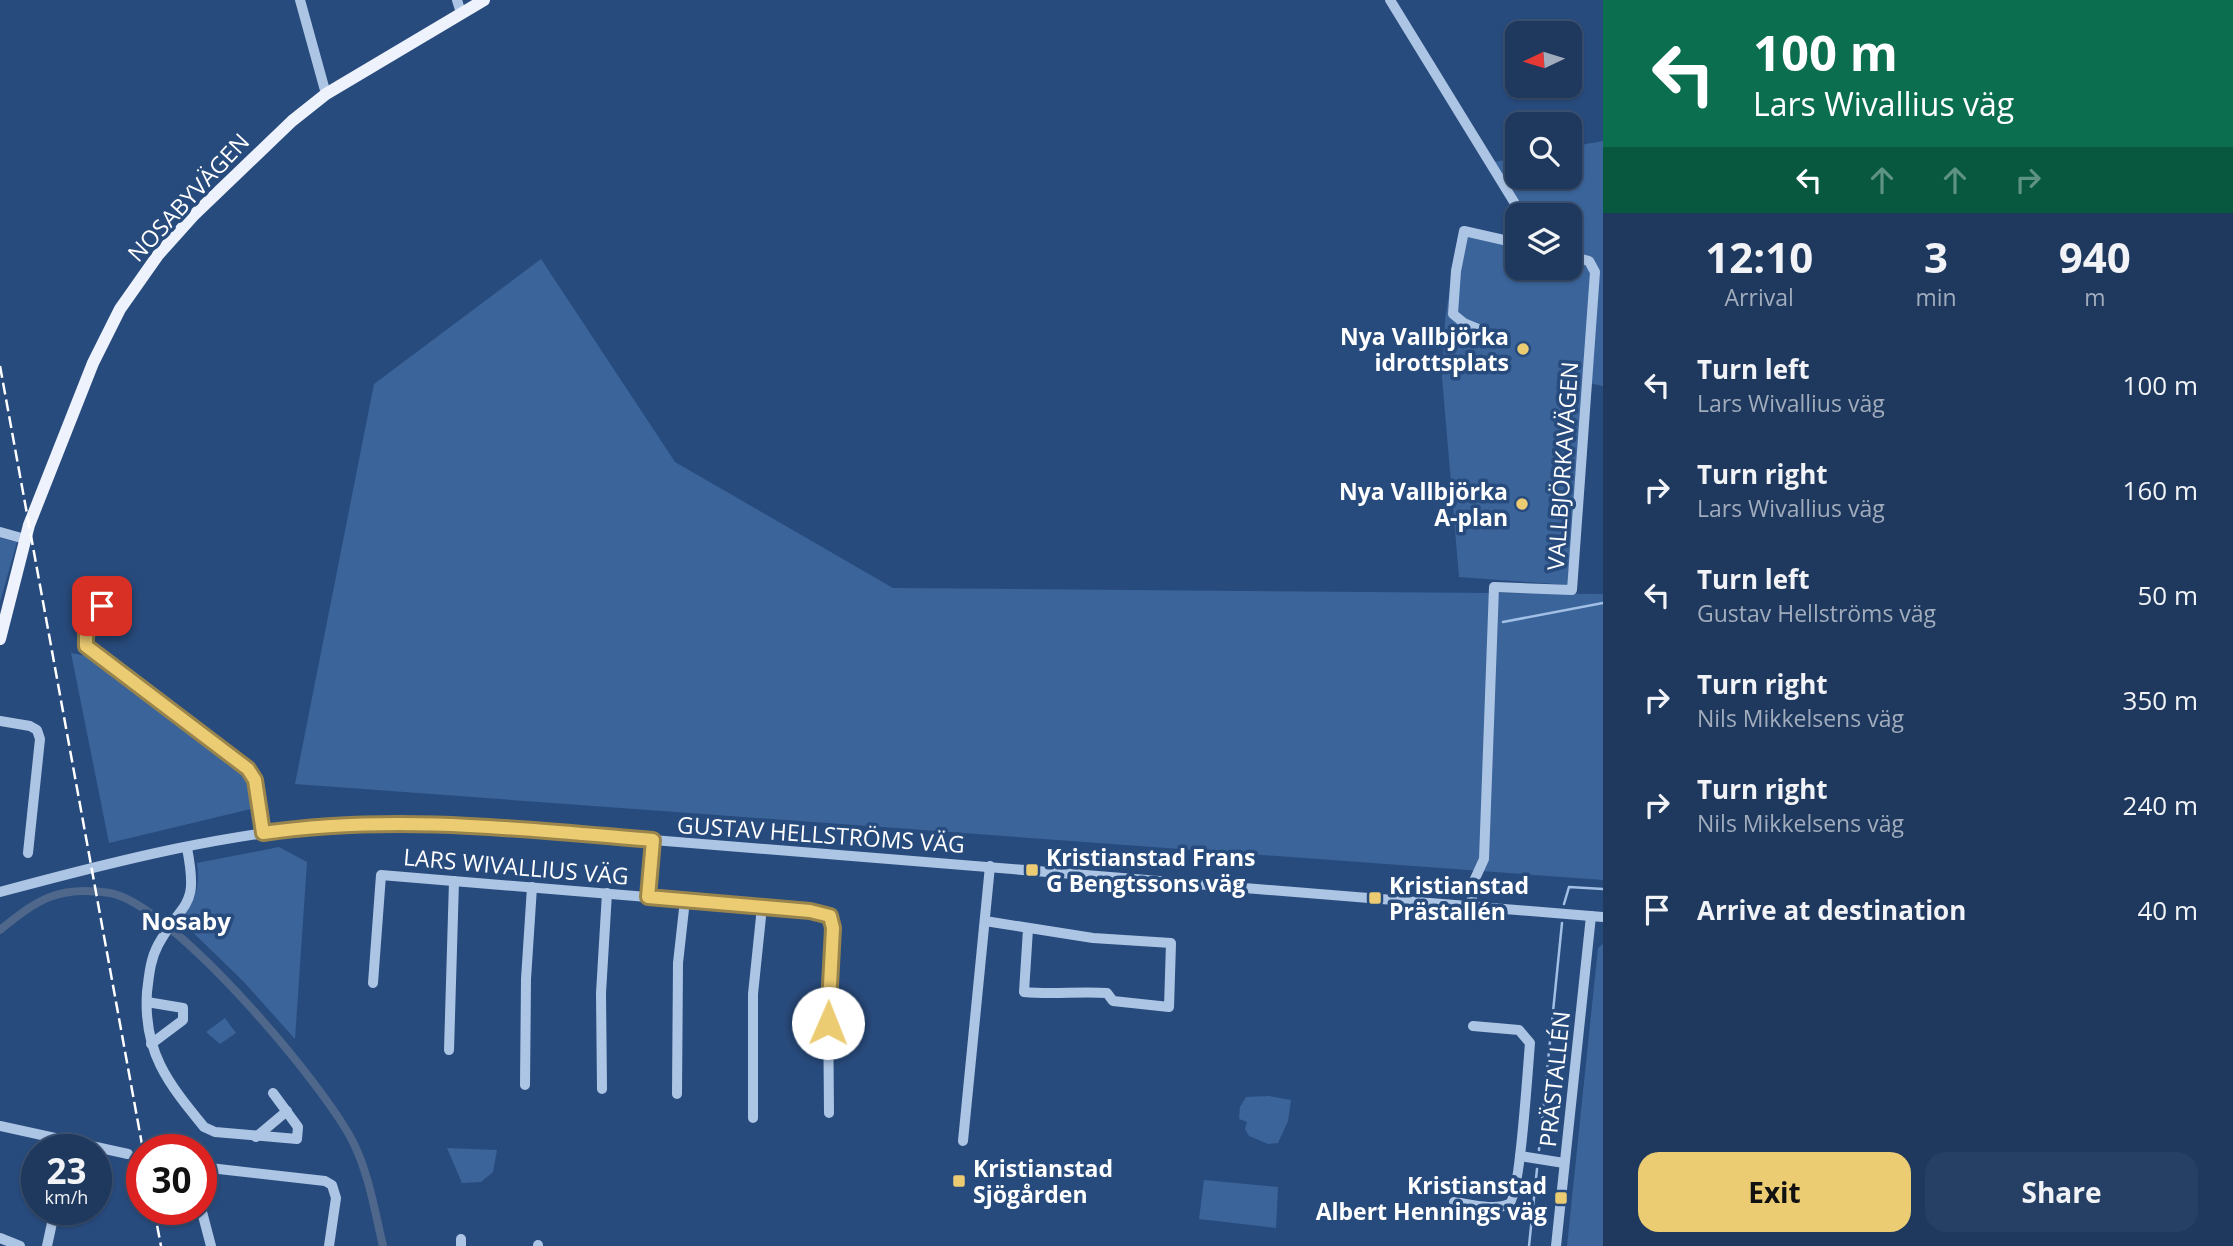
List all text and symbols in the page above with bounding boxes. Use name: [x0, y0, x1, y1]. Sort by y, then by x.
text: 100 m: [1753, 19, 1898, 85]
north arrow: [1505, 21, 1582, 98]
map controls: [1505, 21, 1582, 280]
icon: left: [1638, 28, 1729, 119]
text: Lars Wivallius väg: [1753, 82, 2014, 125]
button: search: [1505, 112, 1582, 189]
street label: NOSABYVÄGEN: [120, 126, 256, 268]
icon: left: [1790, 161, 1828, 199]
icon: ahead: [1863, 161, 1901, 199]
icon: ahead: [1936, 161, 1974, 199]
icon: right: [2009, 161, 2047, 199]
button: layers: [1505, 203, 1582, 280]
text: 12:10: [1705, 228, 1813, 285]
text: 3: [1924, 228, 1948, 285]
text: 940: [2059, 228, 2131, 285]
text: Arrival: [1725, 281, 1794, 313]
text: min: [1915, 281, 1957, 313]
text: m: [2084, 281, 2105, 313]
place label: Nya Vallbjörka idrottsplats: [1340, 320, 1509, 378]
marker: Nya Vallbjörka idrottsplats: [1515, 341, 1531, 357]
text: Turn left: [1697, 351, 1809, 387]
street label: VALLBJÖRKAVÄGEN: [1539, 361, 1585, 571]
icon: left: [1638, 366, 1676, 404]
text: 100 m: [2123, 367, 2198, 403]
text: Lars Wivallius väg: [1697, 387, 1885, 419]
text: Turn right: [1697, 456, 1828, 492]
icon: right: [1638, 471, 1676, 509]
text: 160 m: [2123, 472, 2198, 508]
place label: Nya Vallbjörka A-plan: [1339, 475, 1508, 533]
text: Lars Wivallius väg: [1697, 492, 1885, 524]
marker: Nya Vallbjörka A-plan: [1514, 496, 1530, 512]
text: Turn left: [1697, 561, 1809, 597]
pin: [72, 576, 132, 636]
icon: left: [1638, 576, 1676, 614]
text: 50 m: [2137, 577, 2198, 613]
icon: arrive: [83, 587, 121, 625]
text: Gustav Hellströms väg: [1697, 597, 1936, 629]
text: Turn right: [1697, 666, 1828, 702]
icon: right: [1638, 681, 1676, 719]
text: 350 m: [2123, 682, 2198, 718]
text: Nils Mikkelsens väg: [1697, 702, 1904, 734]
text: Turn right: [1697, 771, 1828, 807]
icon: right: [1638, 786, 1676, 824]
text: 240 m: [2123, 787, 2198, 823]
text: Nils Mikkelsens väg: [1697, 807, 1904, 839]
street label: GUSTAV HELLSTRÖMS VÄG: [676, 808, 966, 860]
street label: LARS WIVALLIUS VÄG: [402, 840, 630, 892]
place label: Kristianstad Frans G Bengtssons väg: [1046, 841, 1256, 899]
marker: Kristianstad Frans G Bengtssons väg: [1024, 862, 1040, 878]
place label: Kristianstad Prästallén: [1389, 869, 1529, 927]
marker: Kristianstad Prästallén: [1367, 890, 1383, 906]
icon: arrive: [1638, 891, 1676, 929]
text: Arrive at destination: [1697, 892, 1966, 928]
text: 40 m: [2137, 892, 2198, 928]
district label: Nosaby: [141, 904, 231, 937]
position arrow: [791, 986, 865, 1060]
street label: PRÄSTALLÉN: [1531, 1009, 1577, 1149]
speed limit sign: 30: [126, 1134, 217, 1225]
text: 23: [46, 1147, 87, 1194]
place label: Kristianstad Sjögården: [973, 1152, 1113, 1210]
button: Exit: [1638, 1152, 1911, 1232]
button: Share: [1925, 1152, 2198, 1232]
place label: Kristianstad Albert Hennings väg: [1316, 1169, 1547, 1227]
marker: Kristianstad Sjögården: [951, 1173, 967, 1189]
text: km/h: [45, 1185, 88, 1209]
marker: Kristianstad Albert Hennings väg: [1553, 1190, 1569, 1206]

